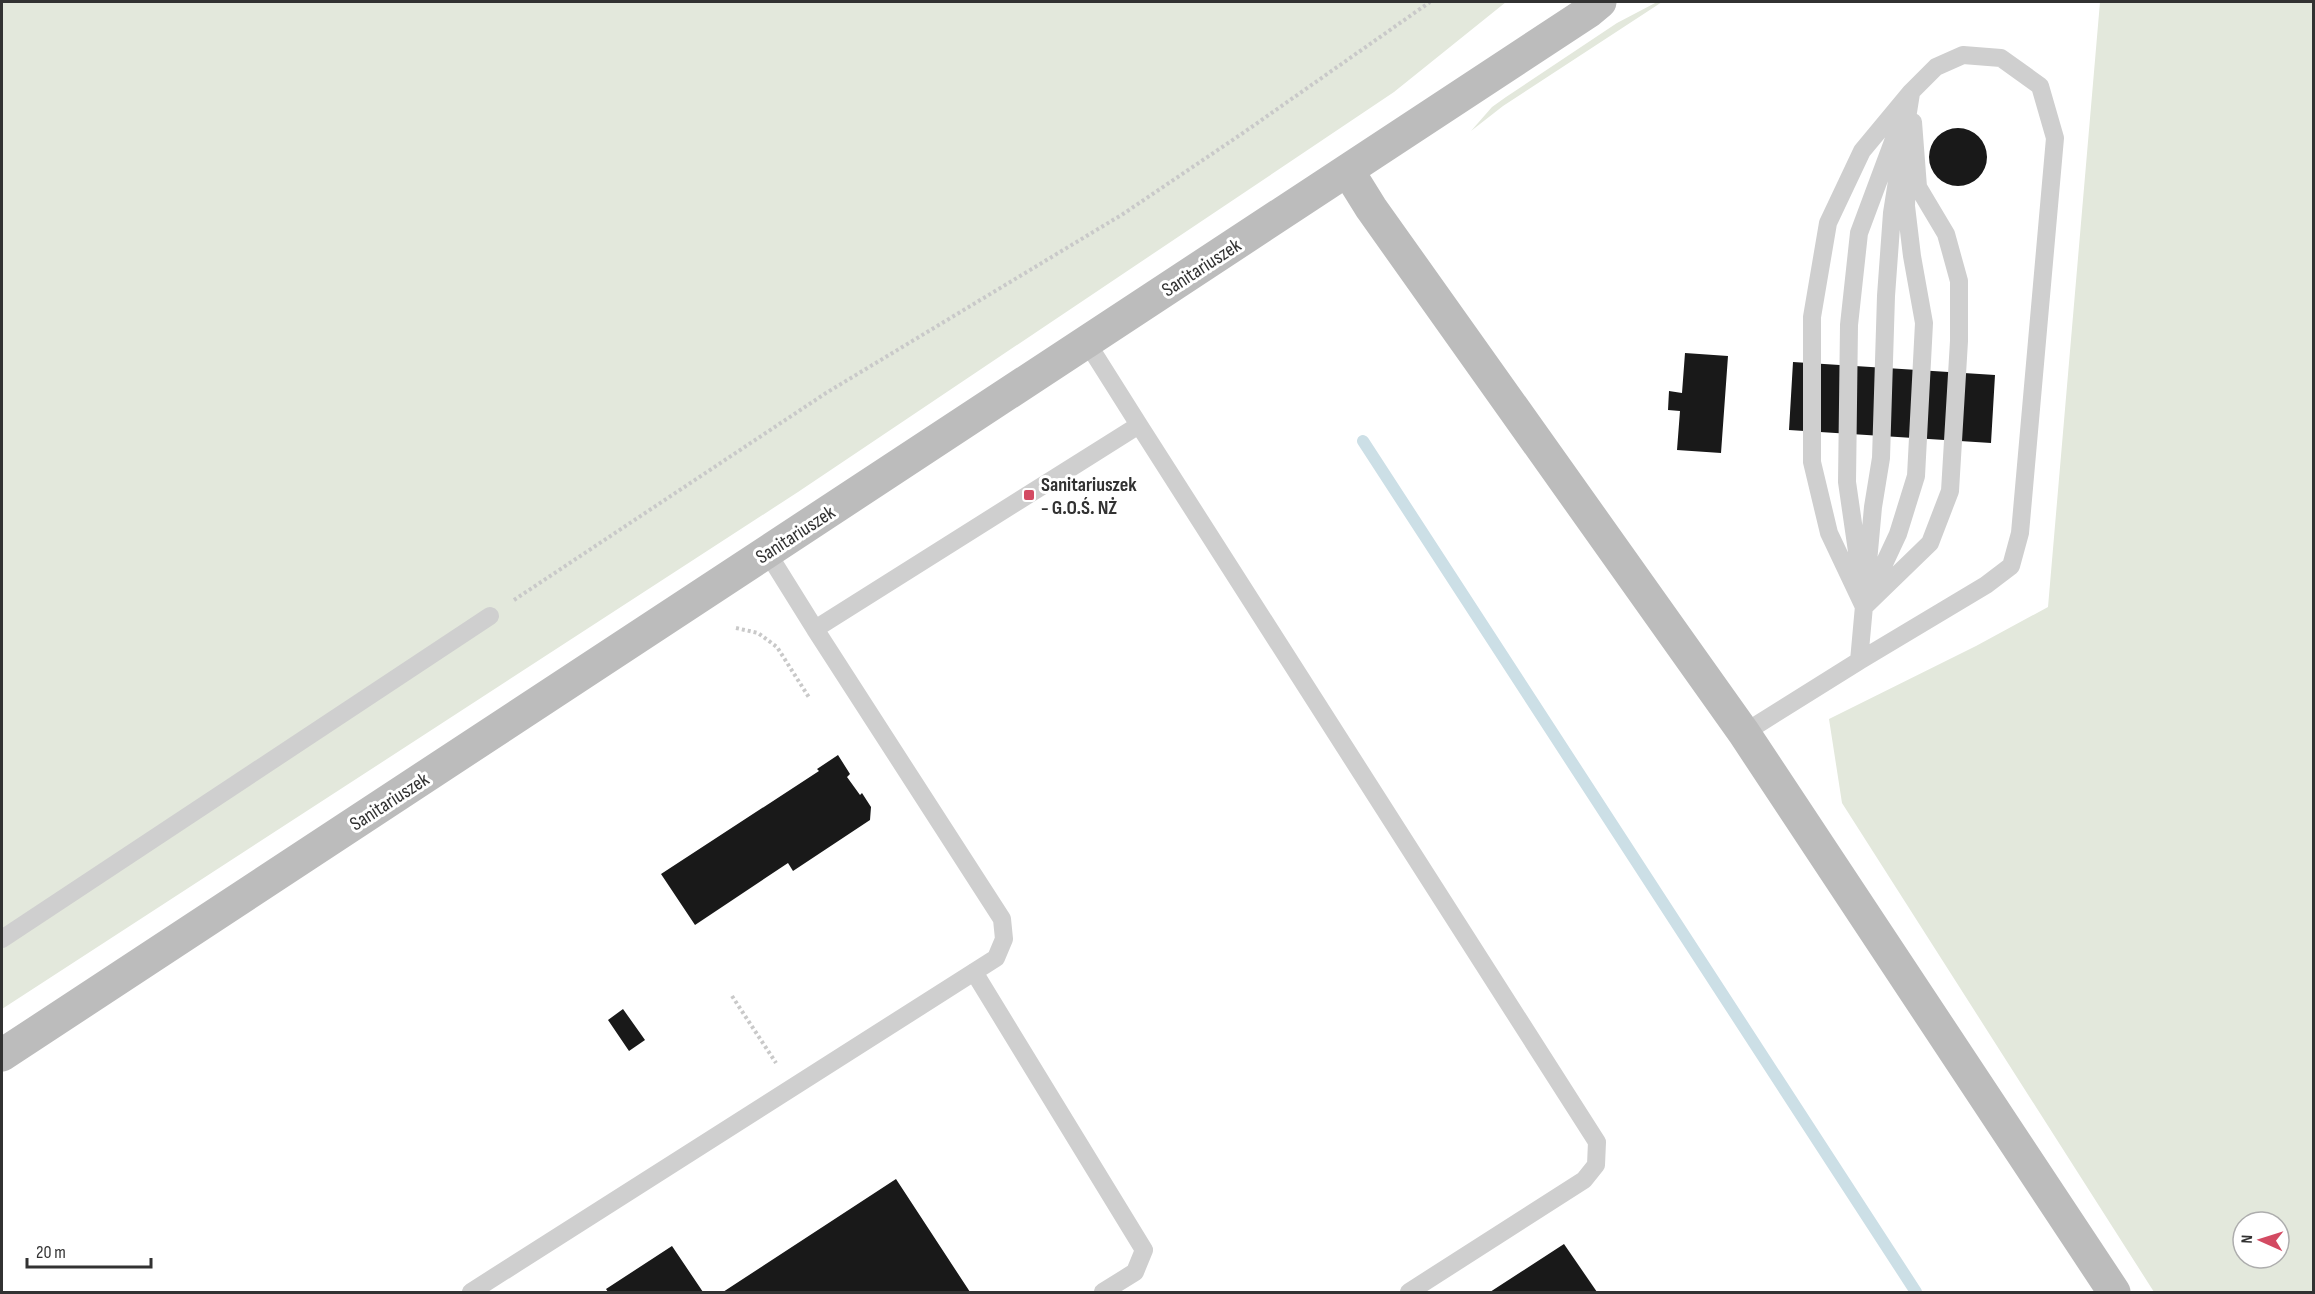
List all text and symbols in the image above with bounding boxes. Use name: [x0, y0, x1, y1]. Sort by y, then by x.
street label: Sanitariuszek: [1157, 233, 1246, 302]
place label: Sanitariuszek - G.O.Ś. NŻ: [1041, 473, 1137, 520]
marker: Sanitariuszek - G.O.Ś. NŻ: [1022, 488, 1036, 502]
street label: Sanitariuszek: [751, 500, 840, 569]
street label: Sanitariuszek: [345, 767, 434, 836]
north arrow: [2231, 1210, 2291, 1270]
scale bar: [27, 1231, 152, 1269]
text: N: [2238, 1235, 2257, 1244]
text: 20 m: [36, 1242, 66, 1263]

